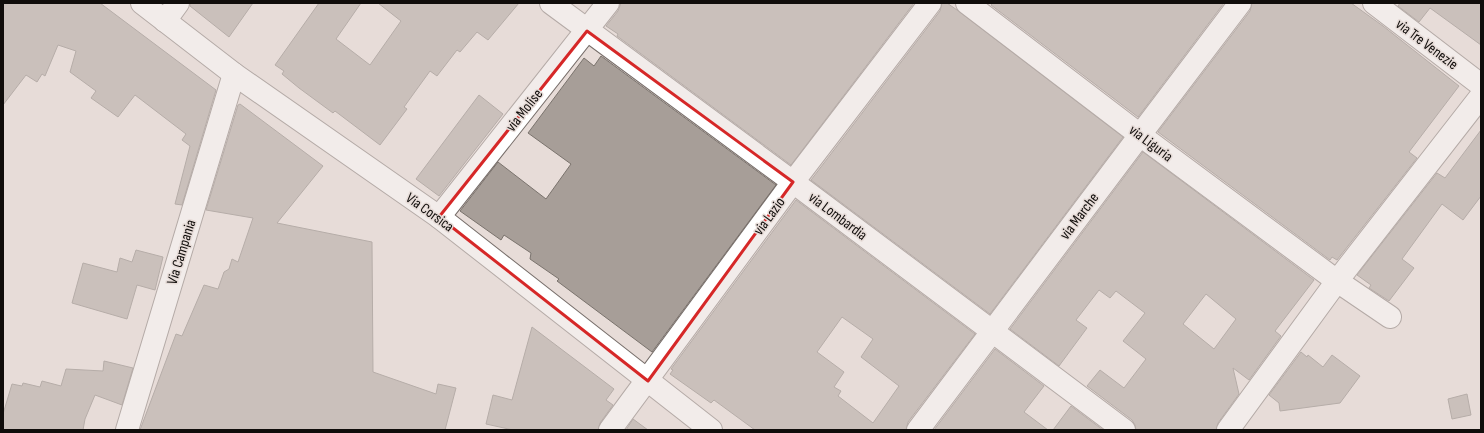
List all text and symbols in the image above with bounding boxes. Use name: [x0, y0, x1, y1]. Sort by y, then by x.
street label: via Tre Venezie: [1392, 15, 1462, 74]
street label: via Molise: [502, 85, 547, 136]
street label: via Liguria: [1125, 121, 1177, 166]
street label: via Lombardia: [804, 188, 871, 245]
street label: Via Corsica: [402, 189, 458, 236]
street label: via Marche: [1056, 189, 1103, 244]
street label: via Lazio: [749, 194, 790, 239]
street label: Via Campania: [163, 217, 200, 287]

